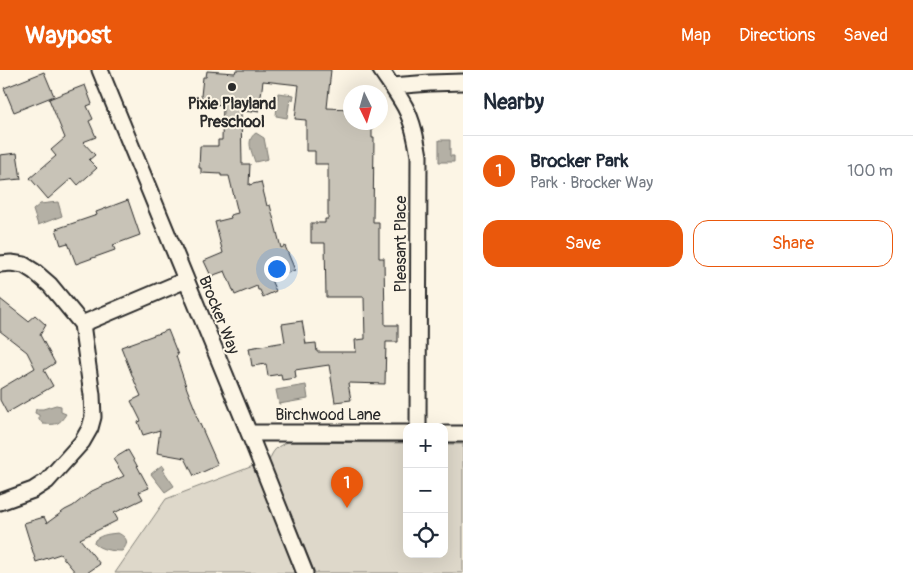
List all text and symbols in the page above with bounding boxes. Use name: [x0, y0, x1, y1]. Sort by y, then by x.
text: Waypost: [25, 21, 112, 50]
text: Map: [681, 24, 711, 47]
text: Directions: [739, 24, 815, 47]
text: Saved: [843, 24, 888, 47]
marker: Pixie Playland Preschool: [226, 81, 238, 93]
north arrow: [343, 85, 388, 130]
text: Nearby: [483, 89, 544, 116]
place label: Pixie Playland Preschool: [188, 94, 276, 132]
text: Brocker Park: [530, 149, 628, 173]
text: 1: [496, 161, 502, 181]
text: 100 m: [847, 161, 893, 181]
text: Park · Brocker Way: [530, 173, 653, 193]
street label: Pleasant Place: [391, 195, 411, 293]
button: Save: [483, 220, 683, 267]
button: Share: [693, 220, 893, 267]
your location: [264, 256, 290, 282]
street label: Brocker Way: [194, 273, 244, 357]
street label: Birchwood Lane: [275, 405, 381, 425]
map controls: [403, 423, 448, 558]
button: +: [403, 423, 448, 468]
pin: 1: [331, 467, 363, 508]
button: −: [403, 468, 448, 513]
button: locate: [403, 513, 448, 558]

